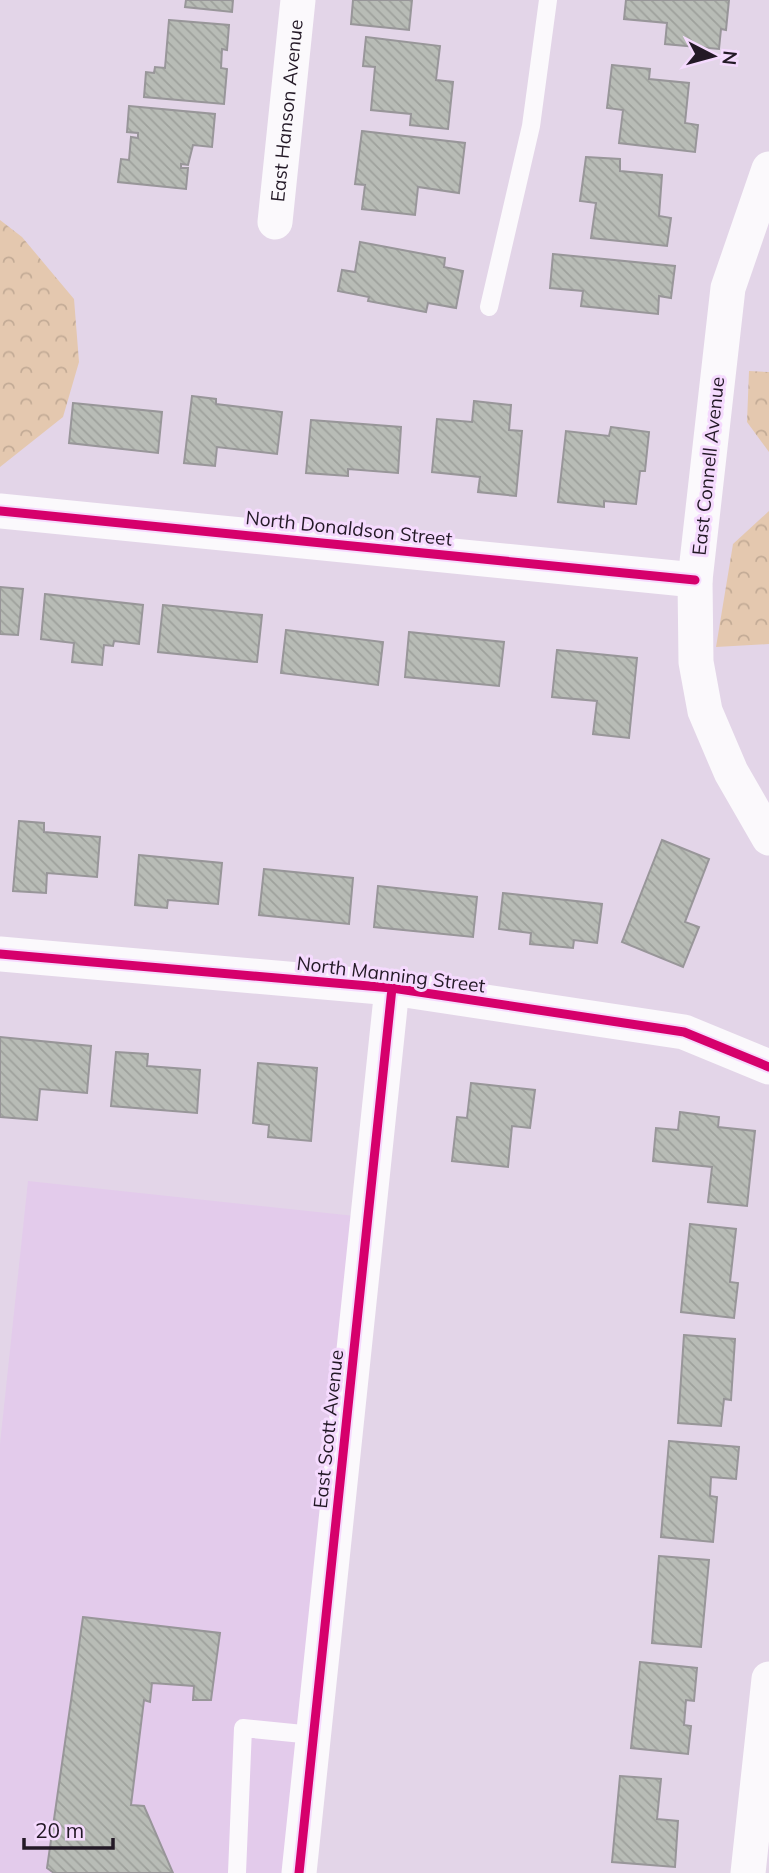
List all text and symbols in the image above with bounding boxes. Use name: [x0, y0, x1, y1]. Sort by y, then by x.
street label: East Hanson Avenue: [265, 18, 308, 203]
north arrow: [678, 21, 748, 91]
text: N: [717, 49, 743, 66]
street label: East Connell Avenue: [687, 376, 729, 556]
street label: North Donaldson Street: [245, 505, 454, 551]
street label: North Manning Street: [295, 951, 487, 998]
street label: East Scott Avenue: [308, 1348, 348, 1510]
scale bar: [24, 1806, 114, 1850]
text: 20 m: [35, 1817, 84, 1843]

